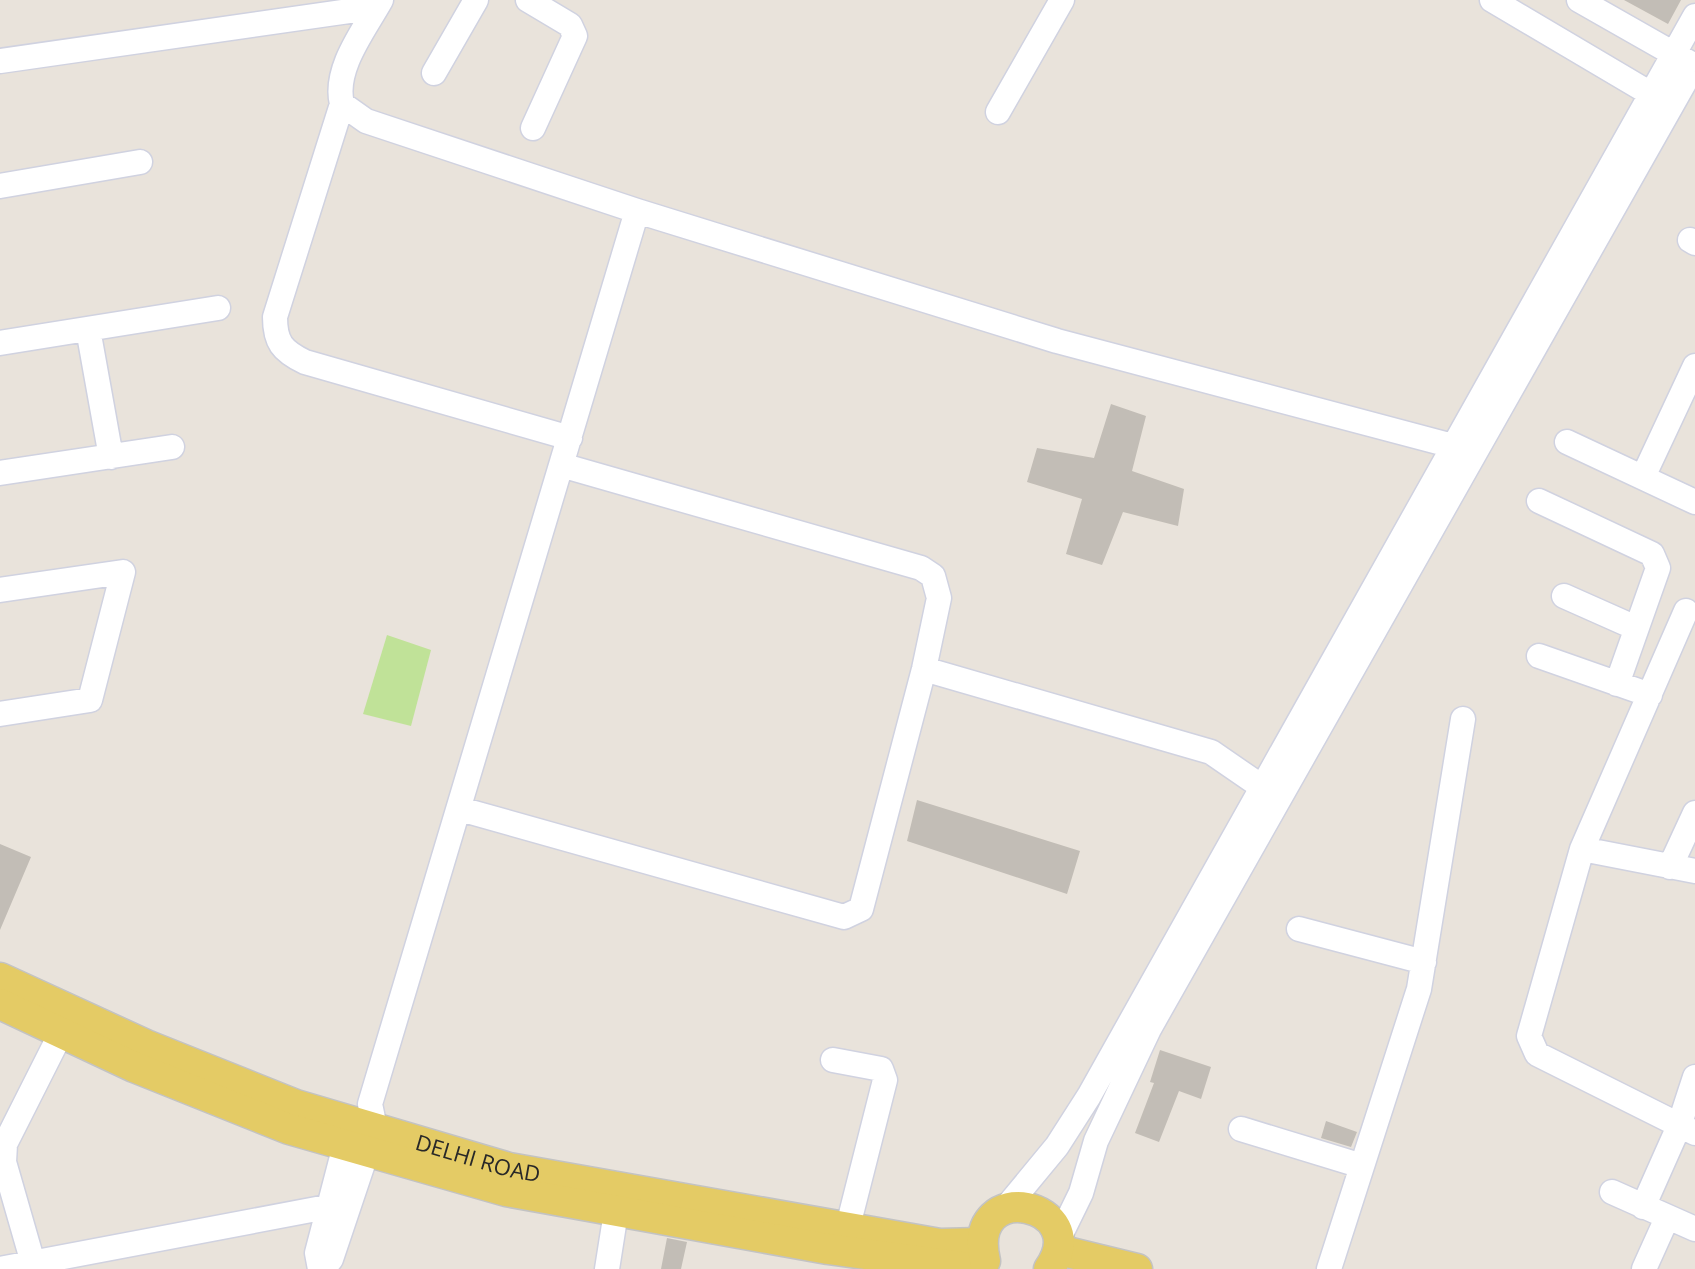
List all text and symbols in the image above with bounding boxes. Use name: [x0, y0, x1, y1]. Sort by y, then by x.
street label: DELHI ROAD: [412, 1126, 543, 1188]

